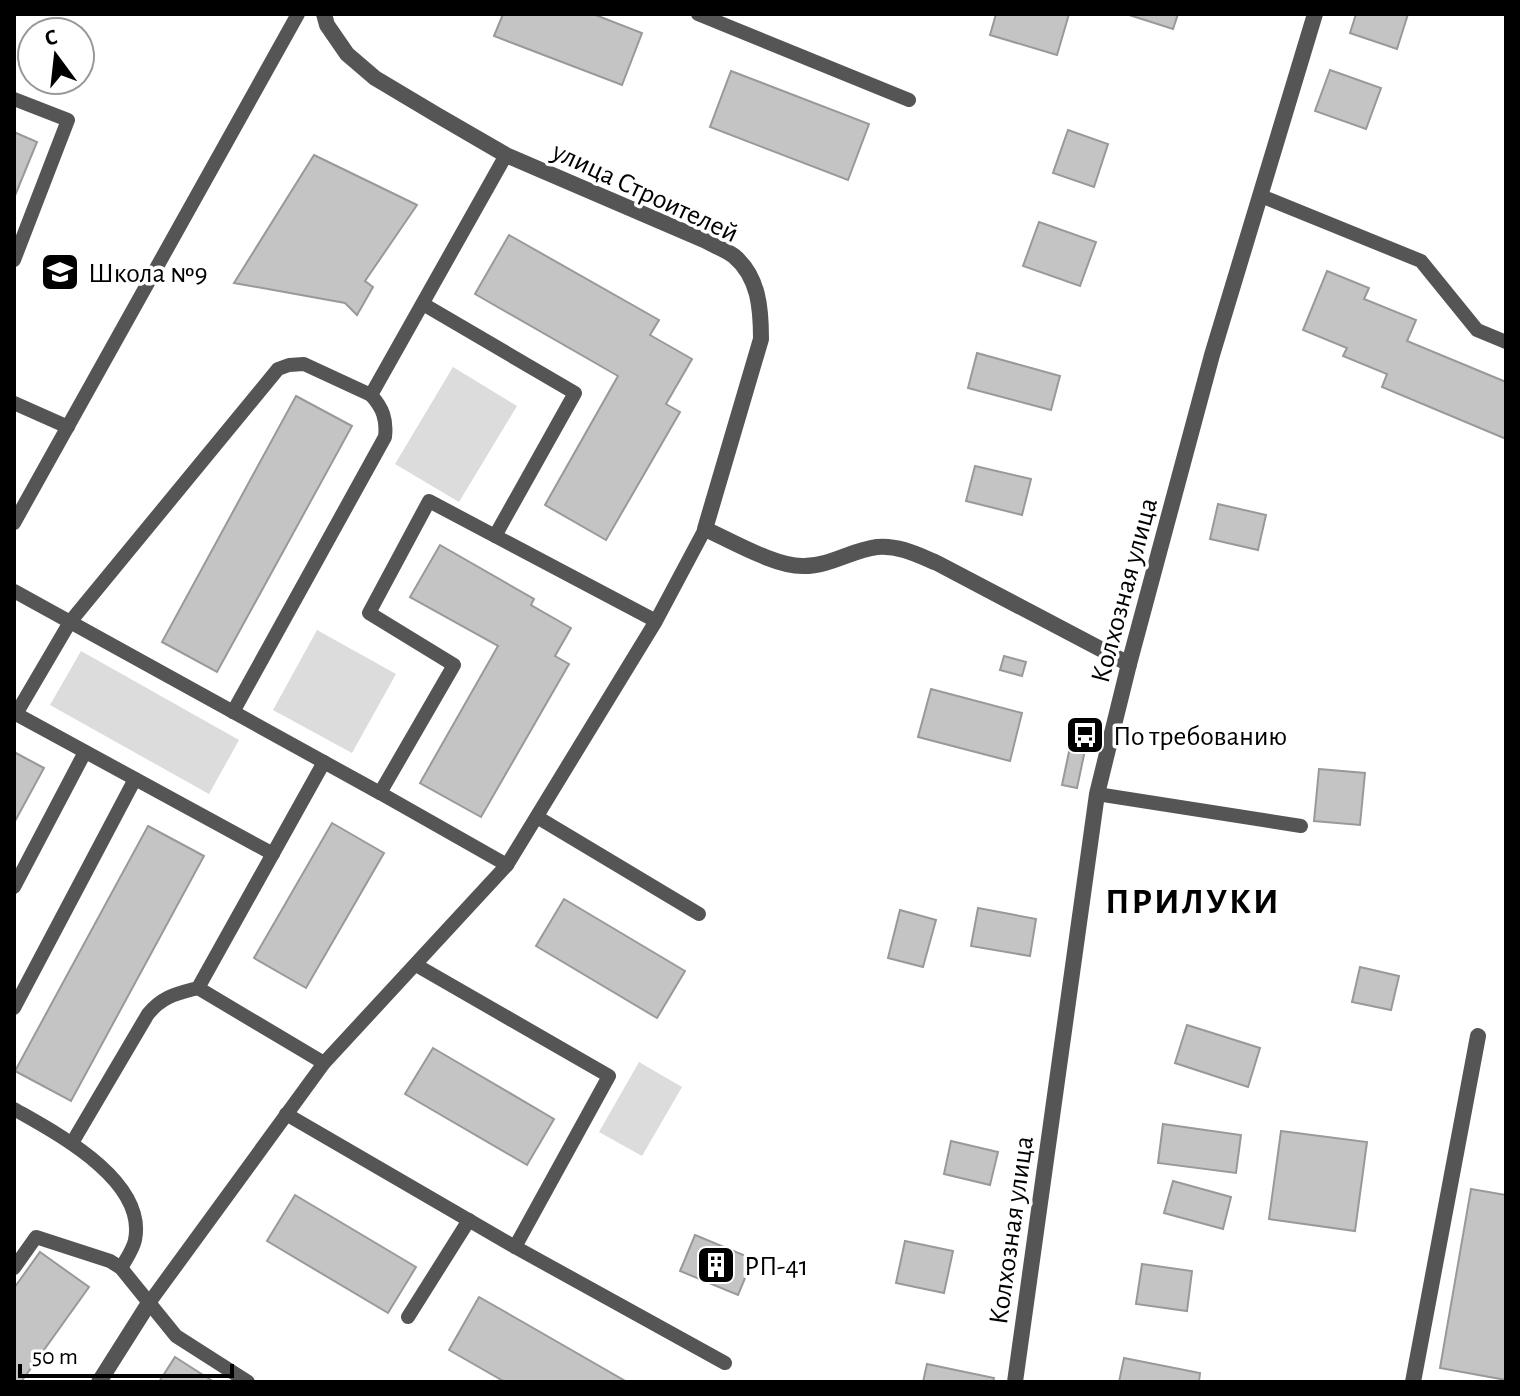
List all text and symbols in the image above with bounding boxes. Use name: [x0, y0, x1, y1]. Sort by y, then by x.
north arrow: [16, 16, 96, 96]
text: С: [42, 25, 60, 50]
street label: улица Строителей: [547, 137, 743, 248]
school or university icon: Школа №9: [39, 251, 81, 293]
place label: Школа №9: [88, 260, 208, 288]
street label: Колхозная улица: [1087, 495, 1163, 686]
bus stop icon: По требованию: [1064, 714, 1106, 756]
place label: По требованию: [1113, 723, 1287, 751]
district label: ПРИЛУКИ: [1105, 884, 1281, 920]
street label: Колхозная улица: [985, 1134, 1039, 1326]
building icon: РП-41: [695, 1244, 737, 1286]
place label: РП-41: [744, 1253, 808, 1281]
scale bar: [20, 1328, 232, 1378]
text: 50 m: [32, 1345, 78, 1369]

